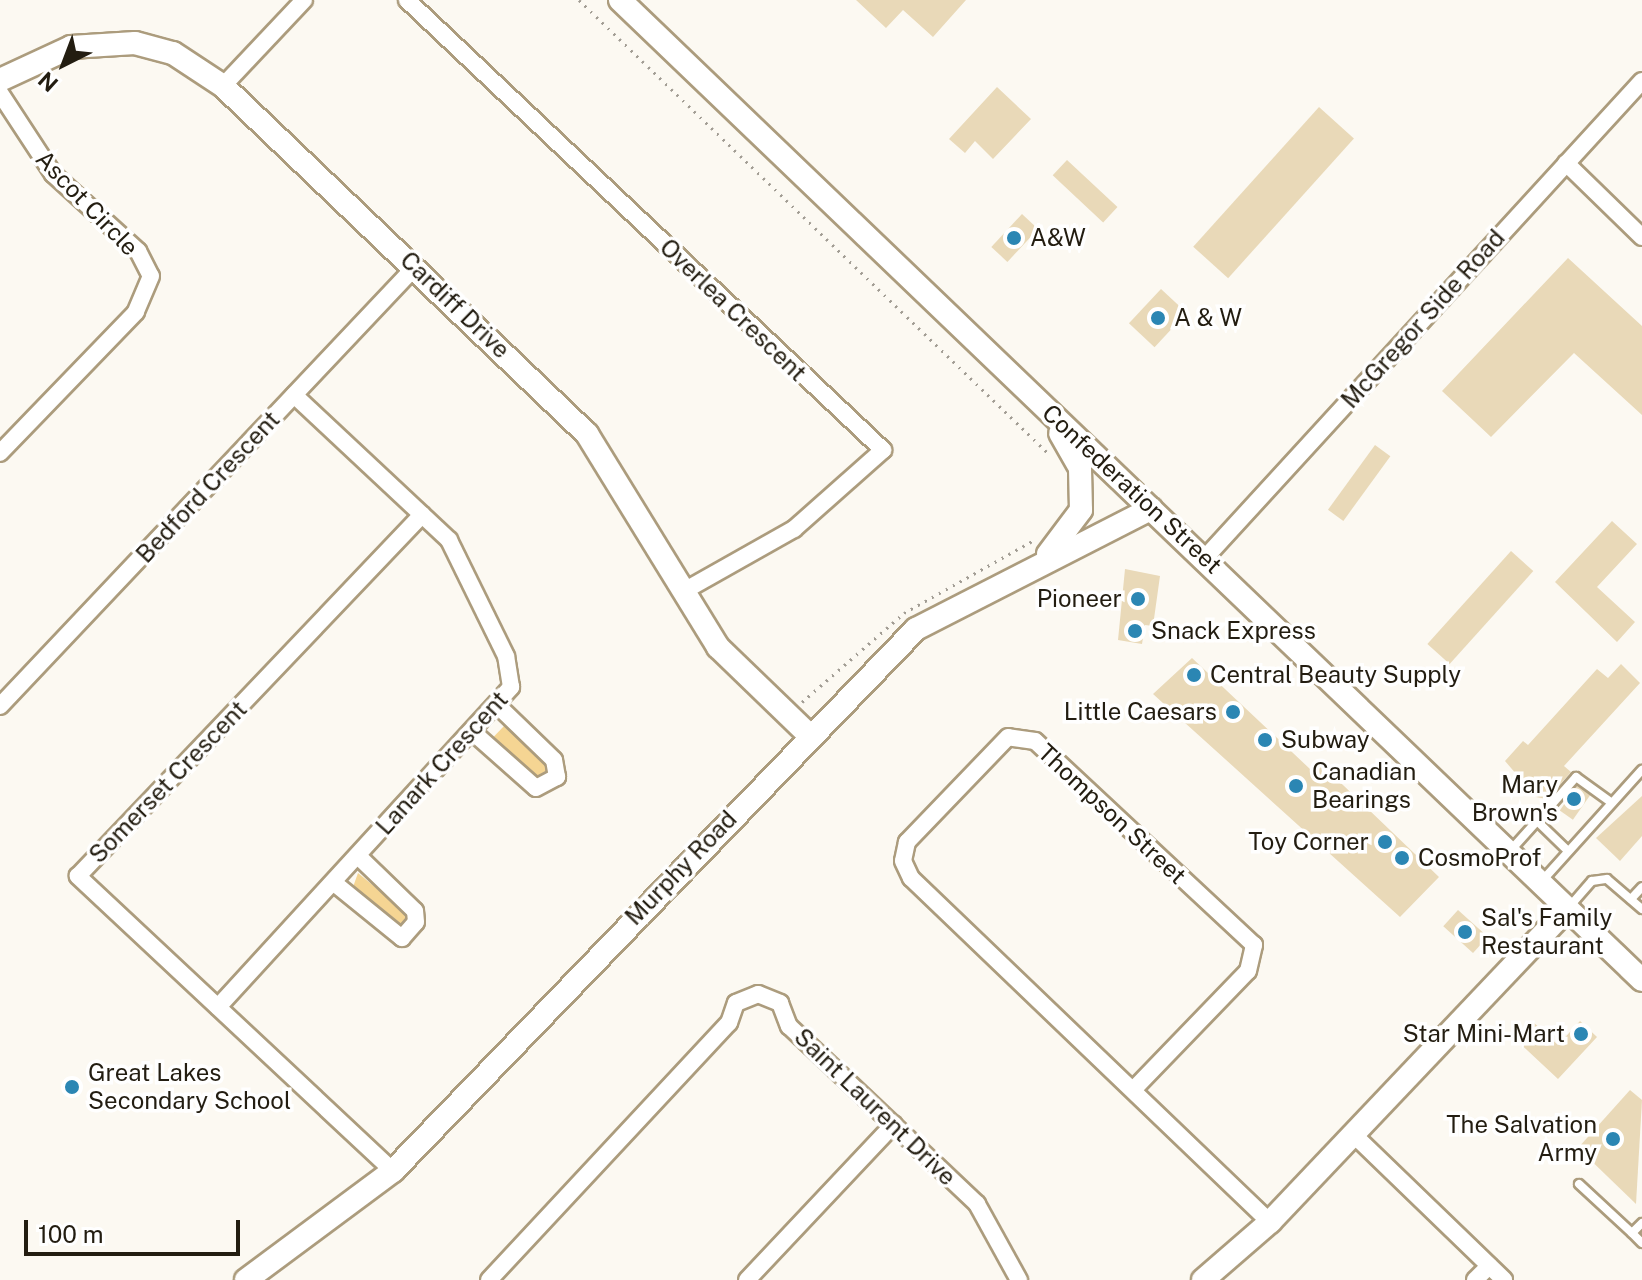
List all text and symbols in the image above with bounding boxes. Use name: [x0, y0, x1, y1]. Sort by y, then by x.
north arrow: [24, 24, 104, 104]
text: N: [33, 66, 63, 97]
street label: Ascot Circle: [30, 144, 144, 262]
place label: A&W: [1030, 224, 1086, 252]
street label: McGregor Side Road: [1335, 224, 1511, 414]
marker: A&W: [1005, 229, 1023, 247]
street label: Overlea Crescent: [654, 233, 812, 387]
street label: Cardiff Drive: [394, 246, 516, 364]
place label: A & W: [1174, 304, 1243, 332]
marker: A & W: [1149, 309, 1167, 327]
street label: Confederation Street: [1036, 398, 1228, 580]
street label: Bedford Crescent: [130, 405, 286, 569]
place label: Pioneer: [1037, 585, 1122, 613]
marker: Pioneer: [1129, 590, 1147, 608]
place label: Snack Express: [1151, 617, 1316, 645]
marker: Snack Express: [1126, 622, 1144, 640]
place label: Central Beauty Supply: [1210, 661, 1461, 689]
marker: Central Beauty Supply: [1185, 666, 1203, 684]
street label: Lanark Crescent: [370, 685, 514, 841]
street label: Somerset Crescent: [83, 695, 253, 869]
place label: Little Caesars: [1064, 698, 1217, 726]
marker: Little Caesars: [1224, 703, 1242, 721]
place label: Subway: [1281, 726, 1369, 754]
marker: Subway: [1256, 731, 1274, 749]
street label: Thompson Street: [1032, 738, 1192, 890]
place label: Canadian Bearings: [1312, 758, 1416, 814]
place label: Mary Brown's: [1472, 771, 1558, 827]
marker: Canadian Bearings: [1287, 777, 1305, 795]
marker: Mary Brown's: [1565, 790, 1583, 808]
street label: Murphy Road: [619, 805, 743, 931]
place label: Toy Corner: [1248, 828, 1369, 856]
marker: Toy Corner: [1376, 833, 1394, 851]
place label: CosmoProf: [1418, 844, 1541, 872]
marker: CosmoProf: [1393, 849, 1411, 867]
place label: Sal's Family Restaurant: [1481, 904, 1612, 960]
marker: Sal's Family Restaurant: [1456, 923, 1474, 941]
place label: Star Mini-Mart: [1403, 1020, 1565, 1048]
street label: Saint Laurent Drive: [788, 1023, 962, 1191]
marker: Star Mini-Mart: [1572, 1025, 1590, 1043]
place label: Great Lakes Secondary School: [88, 1059, 291, 1115]
marker: Great Lakes Secondary School: [63, 1078, 81, 1096]
place label: The Salvation Army: [1446, 1111, 1597, 1167]
marker: The Salvation Army: [1604, 1130, 1622, 1148]
scale bar: [28, 1204, 244, 1254]
text: 100 m: [38, 1220, 104, 1248]

